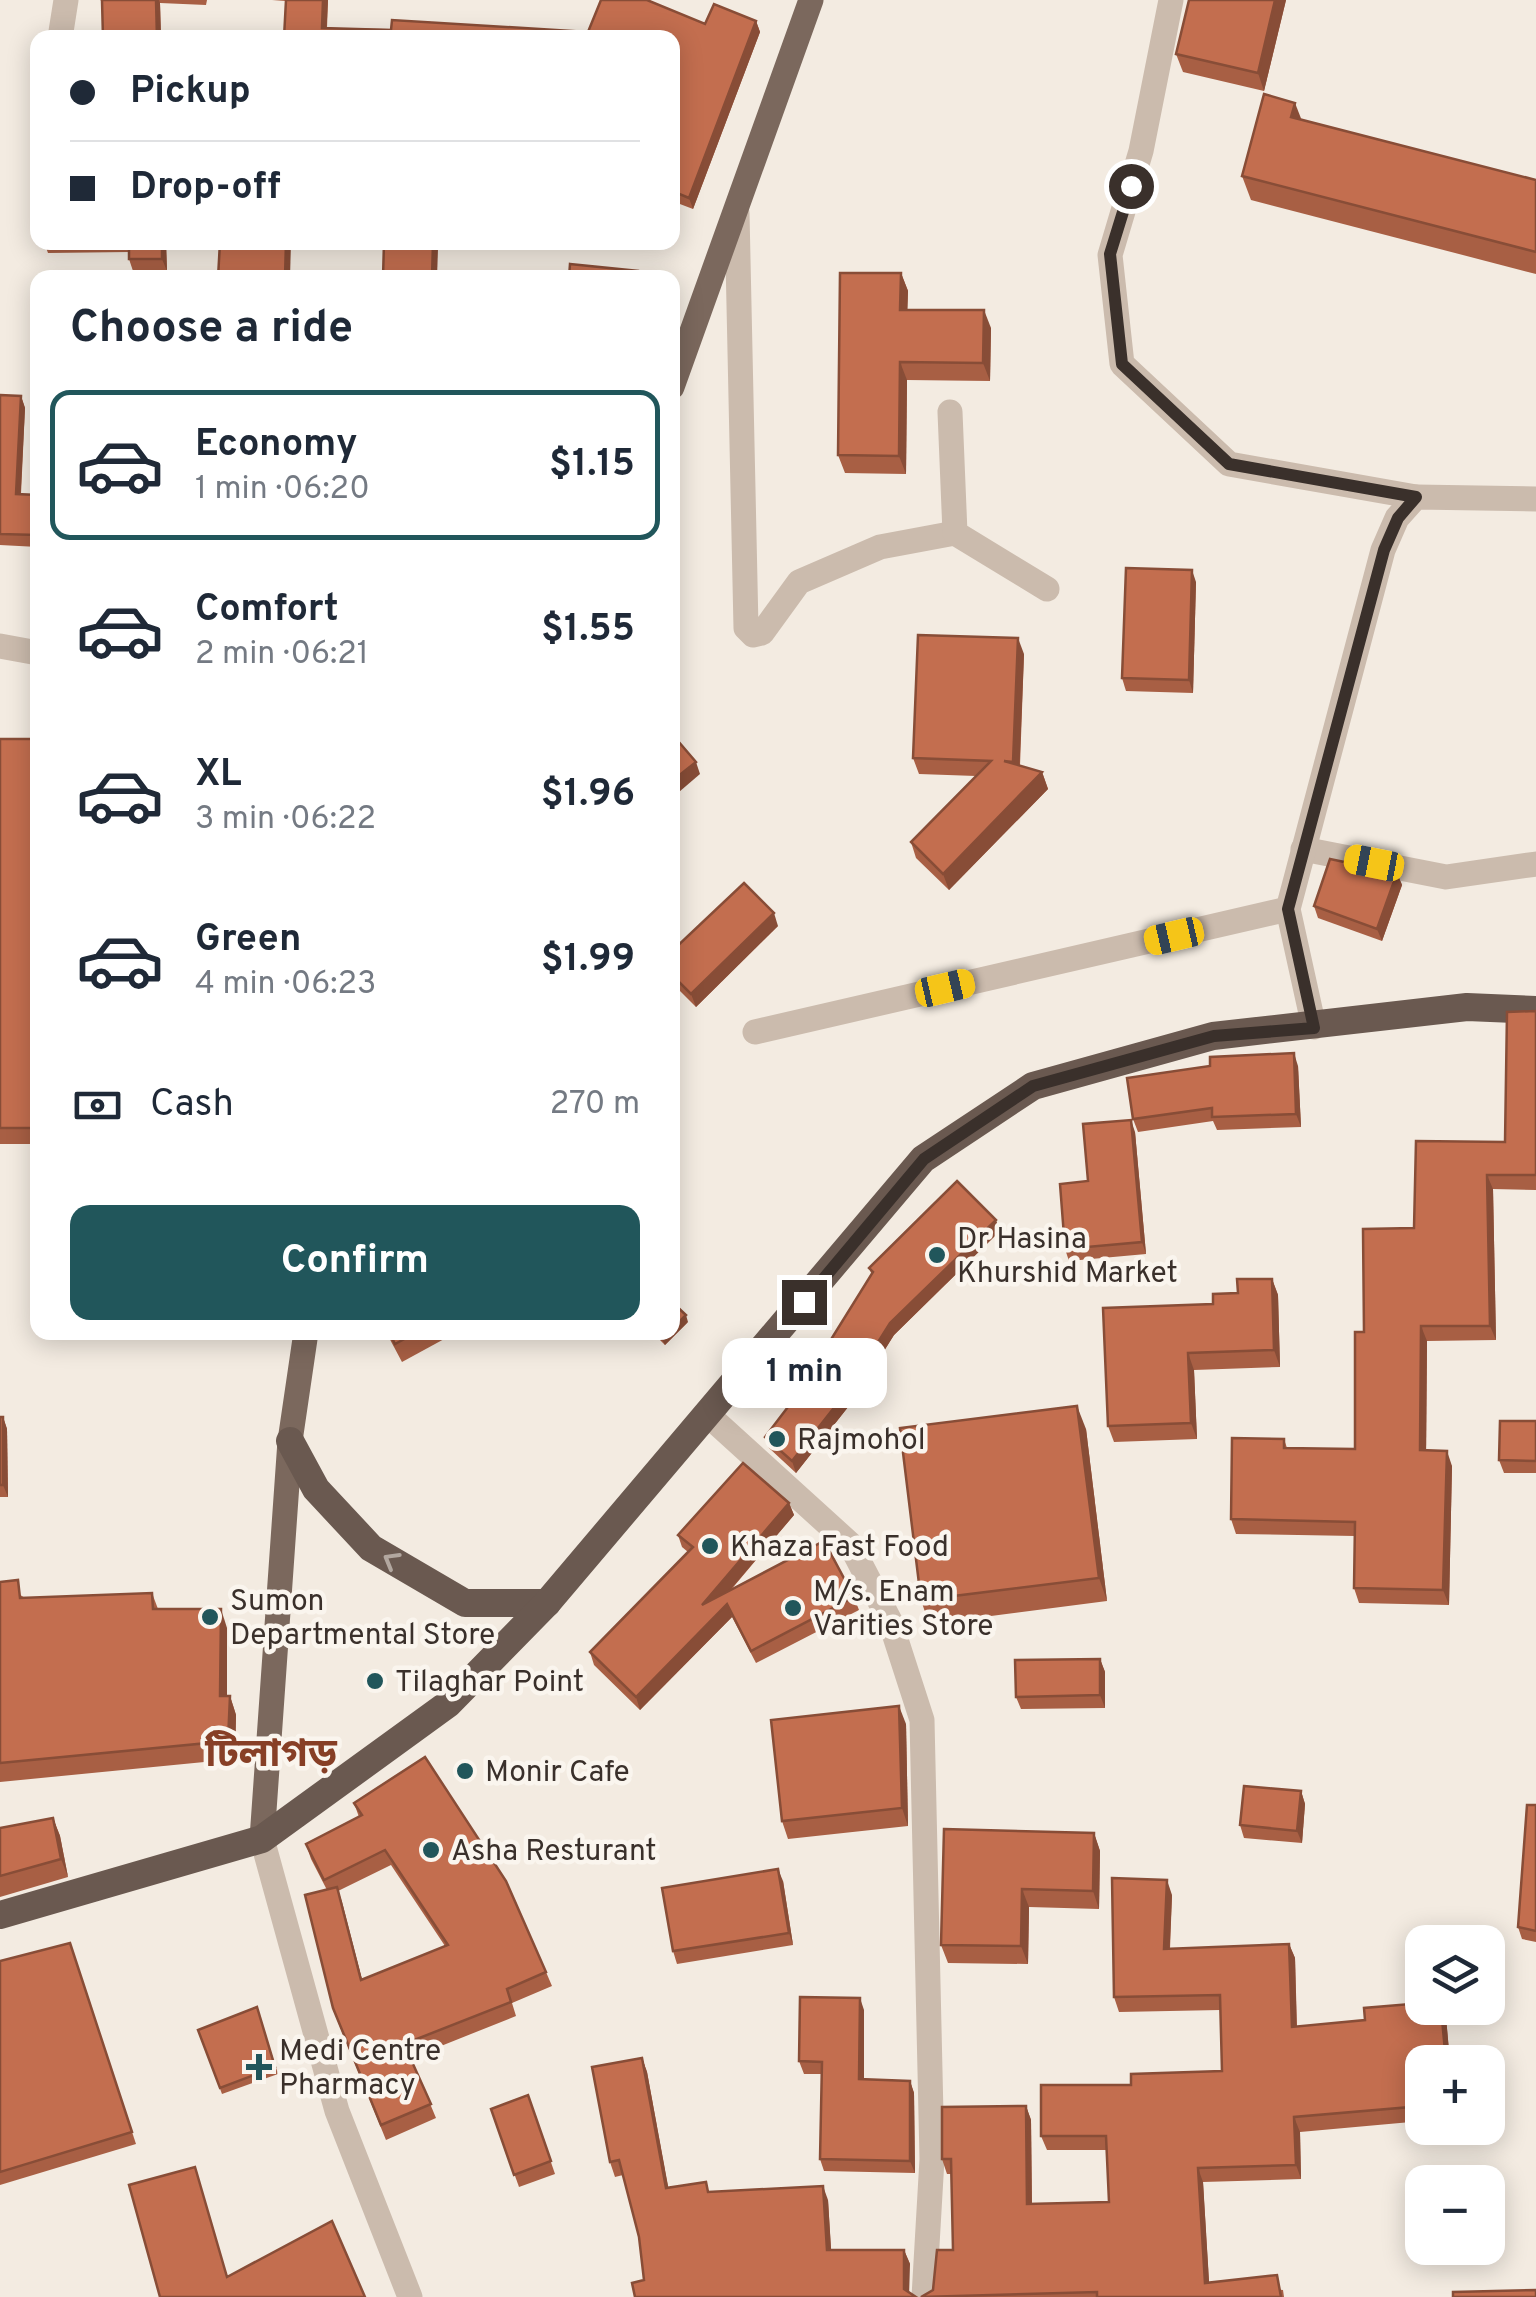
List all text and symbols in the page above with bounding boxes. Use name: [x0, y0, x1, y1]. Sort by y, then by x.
text: Pickup: [130, 68, 251, 117]
text: Drop-off: [130, 164, 281, 213]
route start: [1109, 164, 1154, 209]
text: Choose a ride: [70, 301, 353, 358]
icon: car: [75, 420, 165, 510]
text: Economy: [195, 421, 357, 470]
text: $1.15: [549, 441, 635, 490]
text: 1 min · 06:20: [195, 470, 370, 510]
icon: car: [75, 585, 165, 675]
text: Comfort: [195, 586, 339, 635]
text: $1.55: [541, 606, 635, 655]
text: 2 min · 06:21: [195, 635, 369, 675]
icon: car: [75, 750, 165, 840]
text: XL: [195, 751, 242, 800]
text: $1.96: [541, 771, 635, 820]
text: 3 min · 06:22: [195, 800, 376, 840]
car: [1342, 843, 1406, 883]
icon: car: [75, 915, 165, 1005]
car: [1141, 915, 1207, 957]
text: Green: [195, 916, 301, 965]
text: $1.99: [541, 936, 635, 985]
text: 4 min · 06:23: [195, 965, 376, 1005]
car: [912, 967, 978, 1009]
icon: cash: [70, 1078, 125, 1133]
text: Cash: [150, 1081, 234, 1130]
text: 270 m: [550, 1085, 640, 1125]
button: Confirm: [70, 1205, 640, 1320]
place label: Dr Hasina Khurshid Market: [957, 1222, 1178, 1293]
marker: Dr Hasina Khurshid Market: [926, 1244, 948, 1266]
route end: [782, 1280, 827, 1325]
callout: 1 min: [722, 1337, 886, 1407]
text: 1 min: [766, 1353, 843, 1393]
place label: Rajmohol: [797, 1423, 926, 1460]
marker: Rajmohol: [766, 1428, 788, 1450]
place label: Khaza Fast Food: [730, 1530, 949, 1567]
marker: Khaza Fast Food: [699, 1535, 721, 1557]
one-way arrow: [384, 1553, 402, 1572]
place label: M/s. Enam Varities Store: [813, 1575, 993, 1646]
place label: Sumon Departmental Store: [230, 1584, 495, 1655]
marker: M/s. Enam Varities Store: [782, 1597, 804, 1619]
marker: Sumon Departmental Store: [199, 1606, 221, 1628]
place label: Tilaghar Point: [395, 1665, 584, 1702]
marker: Tilaghar Point: [364, 1670, 386, 1692]
district label: টিলাগড়: [204, 1730, 338, 1781]
place label: Monir Cafe: [485, 1755, 630, 1792]
marker: Monir Cafe: [454, 1760, 476, 1782]
place label: Asha Resturant: [451, 1834, 657, 1871]
marker: Asha Resturant: [420, 1839, 442, 1861]
map controls: [1405, 1925, 1505, 2265]
button: layers: [1405, 1925, 1505, 2025]
place label: Medi Centre Pharmacy: [279, 2034, 441, 2105]
button: +: [1405, 2045, 1505, 2145]
marker: Medi Centre Pharmacy: [248, 2056, 270, 2078]
button: −: [1405, 2165, 1505, 2265]

